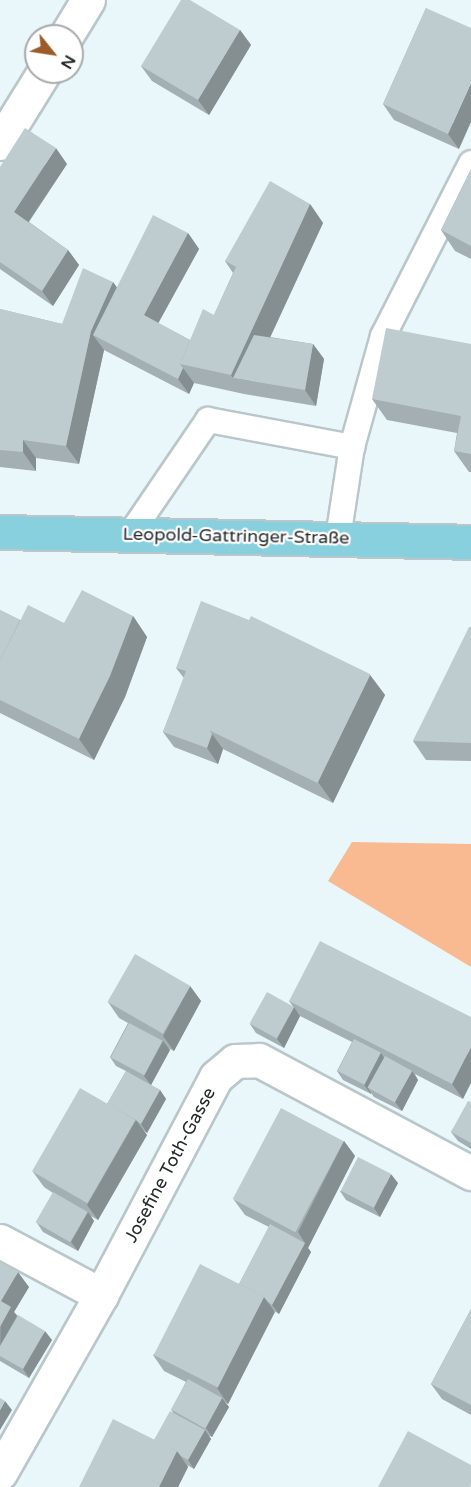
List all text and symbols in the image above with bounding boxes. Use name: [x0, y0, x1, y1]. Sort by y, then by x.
north arrow: [24, 24, 84, 84]
text: N: [56, 51, 80, 73]
street label: Leopold-Gattringer-Straße: [122, 523, 350, 549]
street label: Josefine Toth-Gasse: [120, 1084, 220, 1246]

